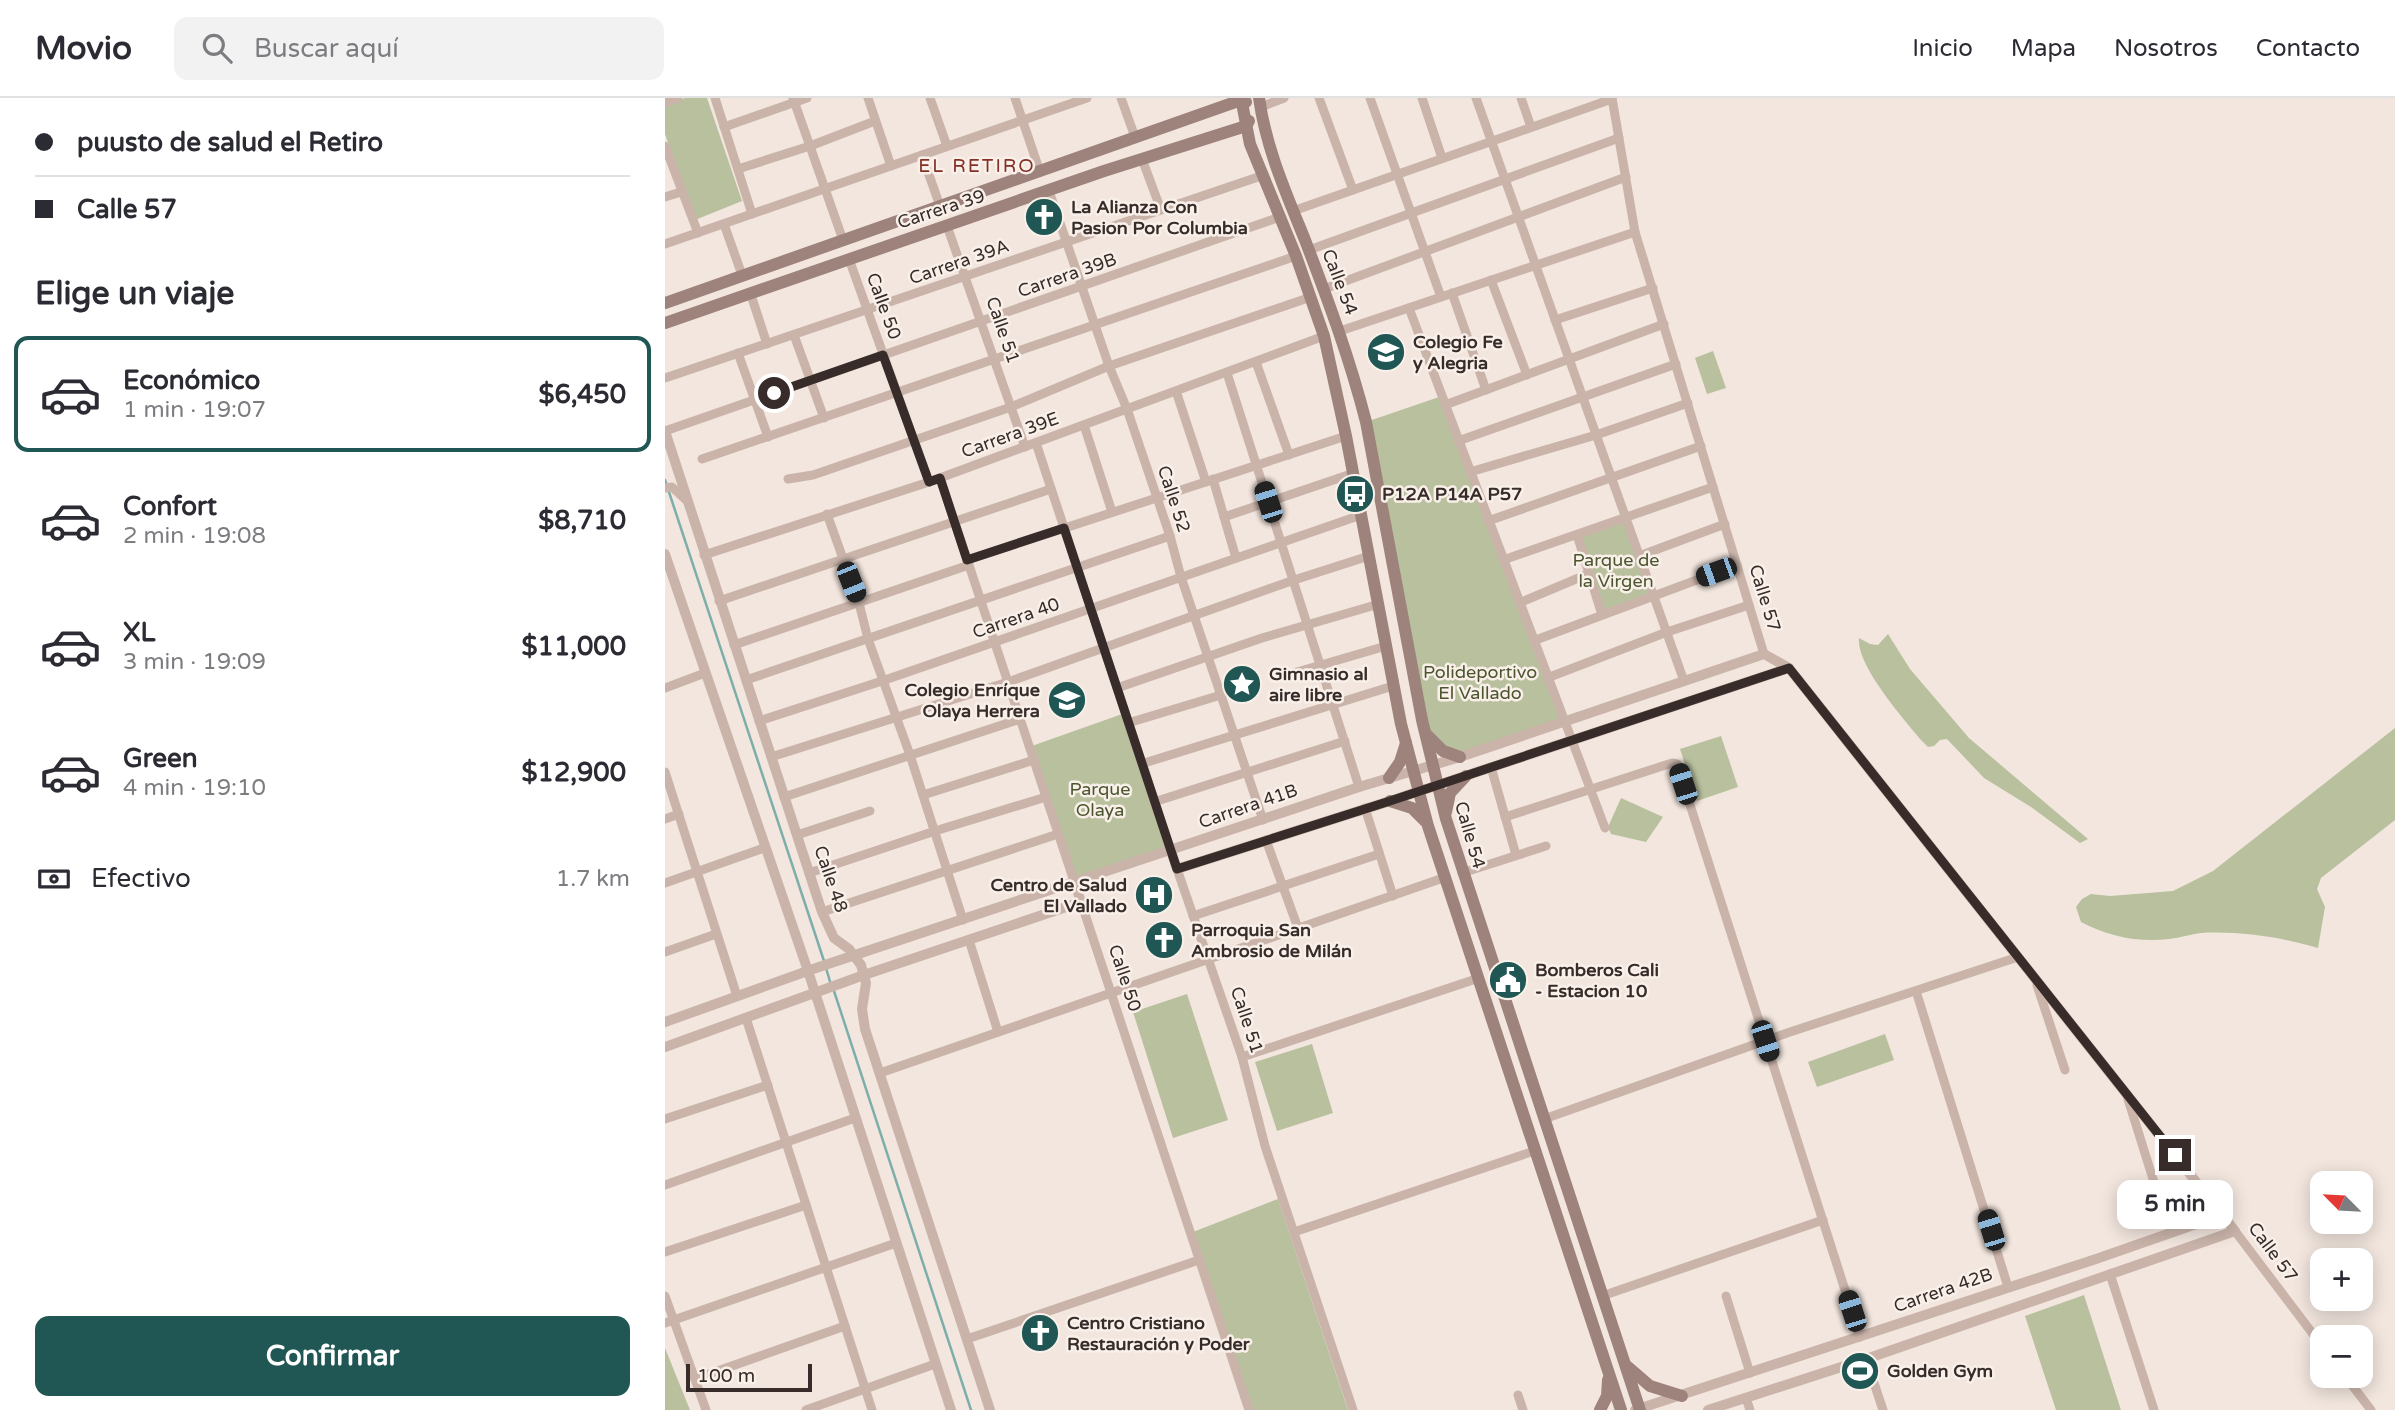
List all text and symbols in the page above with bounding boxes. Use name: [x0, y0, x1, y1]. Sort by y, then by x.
search box: [174, 17, 664, 80]
text: Movio: [35, 29, 132, 68]
icon: search: [198, 29, 236, 67]
text: Buscar aquí: [254, 33, 399, 64]
text: Inicio: [1912, 34, 1973, 63]
text: Mapa: [2011, 34, 2076, 63]
text: Nosotros: [2114, 34, 2218, 63]
text: Contacto: [2256, 34, 2360, 63]
text: puusto de salud el Retiro: [77, 127, 383, 158]
district label: EL RETIRO: [918, 155, 1036, 177]
street label: Carrera 39: [894, 185, 988, 233]
text: Calle 57: [77, 194, 177, 225]
church icon: La Alianza Con Pasion Por Columbia: [1023, 196, 1065, 238]
place label: La Alianza Con Pasion Por Columbia: [1071, 196, 1248, 239]
street label: Carrera 39A: [906, 235, 1012, 289]
street label: Calle 54: [1317, 246, 1363, 318]
street label: Carrera 39B: [1015, 248, 1119, 302]
street label: Calle 50: [862, 270, 906, 342]
text: Elige un viaje: [35, 275, 234, 313]
street label: Calle 51: [981, 294, 1025, 366]
school or university icon: Colegio Fe y Alegria: [1365, 331, 1407, 373]
place label: Colegio Fe y Alegria: [1413, 331, 1503, 374]
icon: car: [39, 363, 102, 426]
text: Económico: [123, 365, 260, 396]
route start: [758, 377, 790, 409]
text: $6,450: [538, 379, 626, 410]
text: 1 min · 19:07: [123, 396, 266, 424]
street label: Carrera 39E: [958, 407, 1062, 463]
street label: Calle 52: [1153, 463, 1195, 535]
bus stop icon: P12A P14A P57: [1334, 473, 1376, 515]
car: [1252, 479, 1285, 525]
place label: P12A P14A P57: [1382, 483, 1522, 505]
icon: car: [39, 489, 102, 552]
text: Confort: [123, 491, 217, 522]
text: $8,710: [538, 505, 626, 536]
text: 2 min · 19:08: [123, 522, 266, 550]
park label: Parque de la Virgen: [1572, 549, 1660, 592]
car: [1693, 555, 1740, 589]
car: [834, 559, 869, 605]
street label: Calle 57: [1744, 562, 1786, 634]
street label: Carrera 40: [970, 593, 1062, 643]
icon: car: [39, 615, 102, 678]
text: XL: [123, 617, 155, 648]
text: $11,000: [522, 631, 626, 662]
text: 3 min · 19:09: [123, 648, 266, 676]
park label: Polideportivo El Vallado: [1423, 661, 1537, 704]
place icon: Gimnasio al aire libre: [1221, 663, 1263, 705]
place label: Gimnasio al aire libre: [1269, 663, 1368, 706]
place label: Colegio Enríque Olaya Herrera: [904, 679, 1040, 722]
school or university icon: Colegio Enríque Olaya Herrera: [1046, 679, 1088, 721]
icon: car: [39, 741, 102, 804]
text: Green: [123, 743, 198, 774]
text: $12,900: [522, 757, 626, 788]
car: [1667, 761, 1700, 807]
text: 4 min · 19:10: [123, 774, 266, 802]
park label: Parque Olaya: [1070, 778, 1130, 821]
street label: Carrera 41B: [1196, 779, 1300, 833]
street label: Calle 54: [1450, 799, 1490, 871]
street label: Calle 48: [809, 843, 853, 915]
icon: cash: [35, 860, 73, 898]
text: Efectivo: [91, 863, 191, 894]
text: 1.7 km: [556, 865, 630, 893]
place label: Centro de Salud El Vallado: [990, 874, 1127, 917]
hospital icon: Centro de Salud El Vallado: [1133, 874, 1175, 916]
church icon: Parroquia San Ambrosio de Milán: [1143, 919, 1185, 961]
place label: Parroquia San Ambrosio de Milán: [1191, 919, 1352, 962]
street label: Calle 50: [1104, 942, 1146, 1014]
public building icon: Bomberos Cali - Estacion 10: [1487, 959, 1529, 1001]
place label: Bomberos Cali - Estacion 10: [1535, 959, 1659, 1002]
street label: Calle 51: [1226, 984, 1268, 1056]
car: [1749, 1018, 1782, 1064]
route end: [2159, 1139, 2191, 1171]
north arrow: [2310, 1171, 2373, 1234]
map controls: [2310, 1171, 2373, 1388]
callout: 5 min: [2117, 1180, 2233, 1228]
text: 5 min: [2144, 1190, 2206, 1218]
car: [1975, 1207, 2008, 1253]
street label: Calle 57: [2243, 1218, 2303, 1286]
button: +: [2310, 1248, 2373, 1311]
street label: Carrera 42B: [1891, 1263, 1995, 1317]
car: [1836, 1288, 1869, 1334]
church icon: Centro Cristiano Restauración y Poder: [1019, 1312, 1061, 1354]
place label: Centro Cristiano Restauración y Poder: [1067, 1312, 1251, 1355]
button: Confirmar: [35, 1316, 630, 1396]
button: −: [2310, 1325, 2373, 1388]
sports icon: Golden Gym: [1839, 1350, 1881, 1392]
place label: Golden Gym: [1887, 1360, 1993, 1382]
scale bar: [686, 1361, 812, 1393]
text: 100 m: [697, 1365, 755, 1387]

